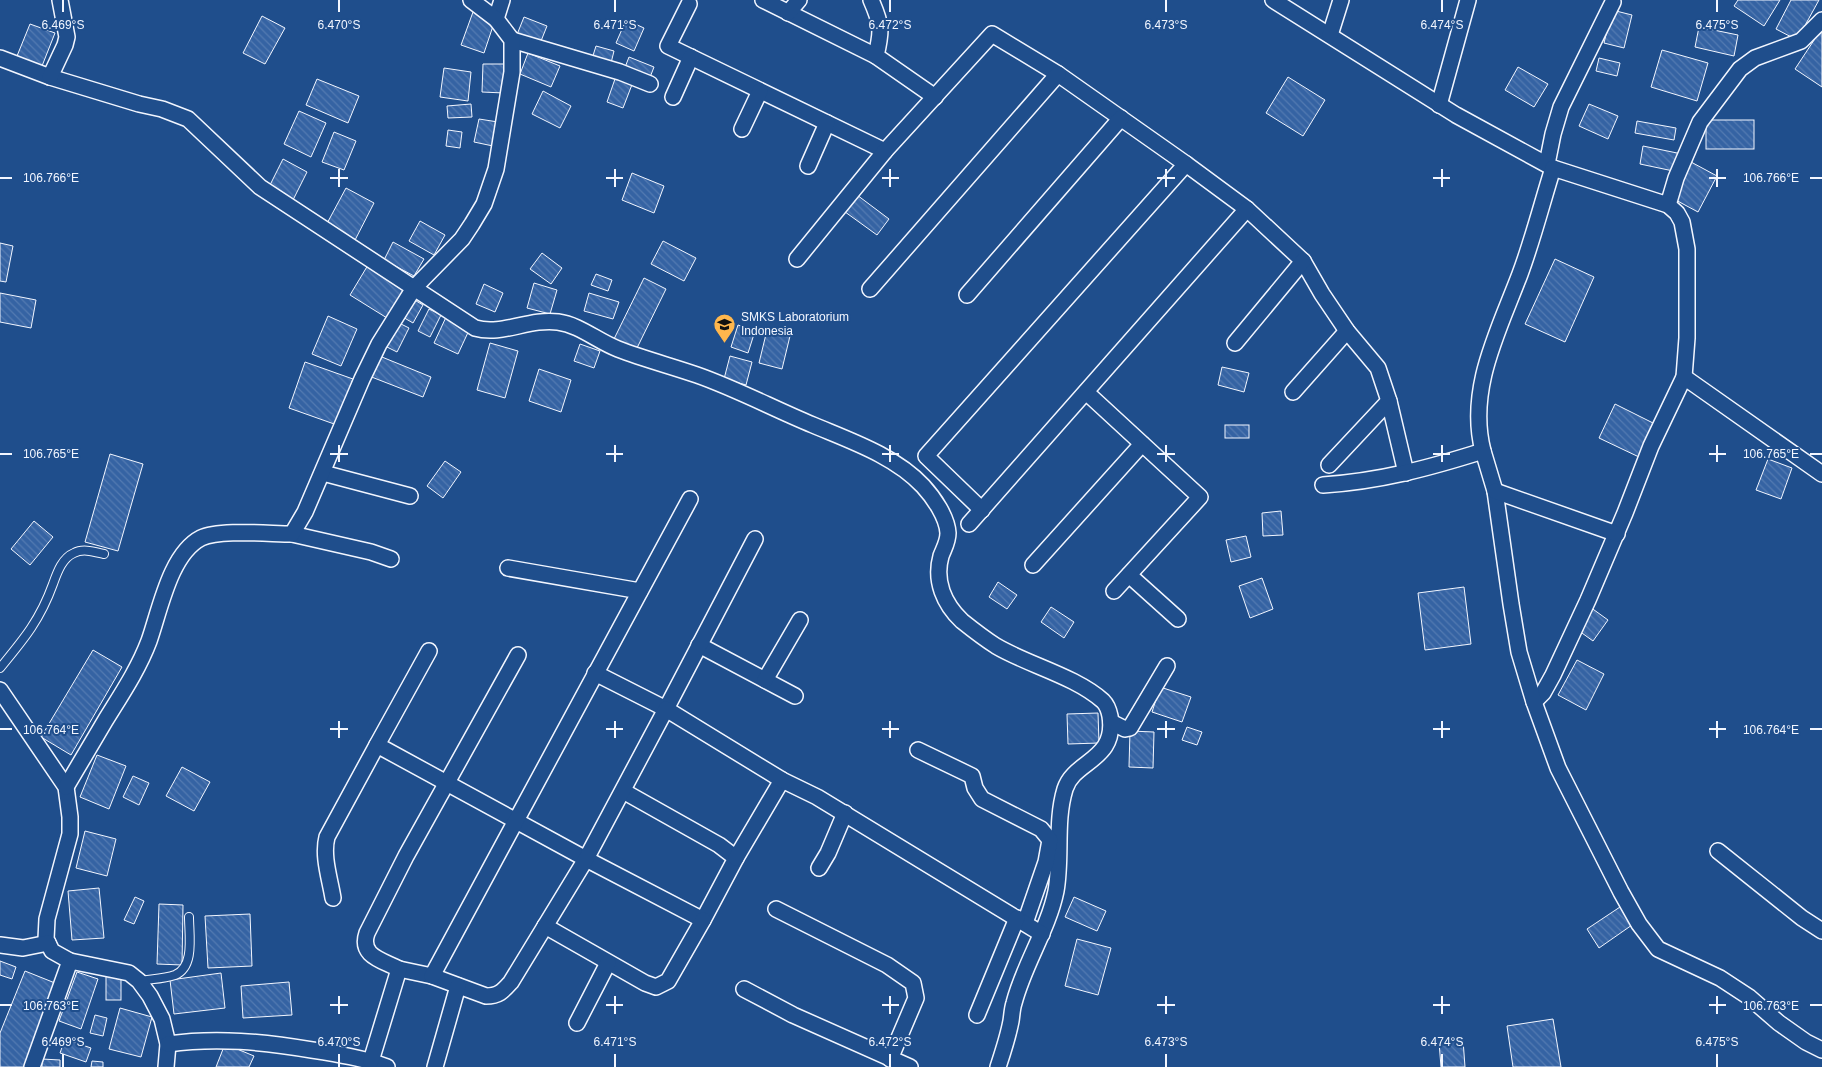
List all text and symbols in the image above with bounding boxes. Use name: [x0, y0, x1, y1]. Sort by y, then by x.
text: 6.469°S: [42, 18, 84, 32]
text: 6.470°S: [318, 18, 360, 32]
text: 6.471°S: [594, 18, 636, 32]
text: 6.472°S: [869, 18, 911, 32]
text: 6.473°S: [1145, 18, 1187, 32]
text: 6.474°S: [1421, 18, 1463, 32]
text: 6.475°S: [1696, 18, 1738, 32]
text: 106.766°E: [23, 171, 79, 185]
text: 106.766°E: [1743, 171, 1799, 185]
place label: SMKS Laboratorium Indonesia: [741, 310, 849, 338]
school or university icon: SMKS Laboratorium Indonesia: [713, 312, 737, 343]
text: 106.765°E: [23, 447, 79, 461]
text: 106.765°E: [1743, 447, 1799, 461]
text: 106.764°E: [23, 723, 79, 737]
text: 106.764°E: [1743, 723, 1799, 737]
text: 106.763°E: [23, 999, 79, 1013]
text: 106.763°E: [1743, 999, 1799, 1013]
text: 6.469°S: [42, 1035, 84, 1049]
text: 6.470°S: [318, 1035, 360, 1049]
text: 6.471°S: [594, 1035, 636, 1049]
text: 6.472°S: [869, 1035, 911, 1049]
text: 6.473°S: [1145, 1035, 1187, 1049]
text: 6.474°S: [1421, 1035, 1463, 1049]
text: 6.475°S: [1696, 1035, 1738, 1049]

